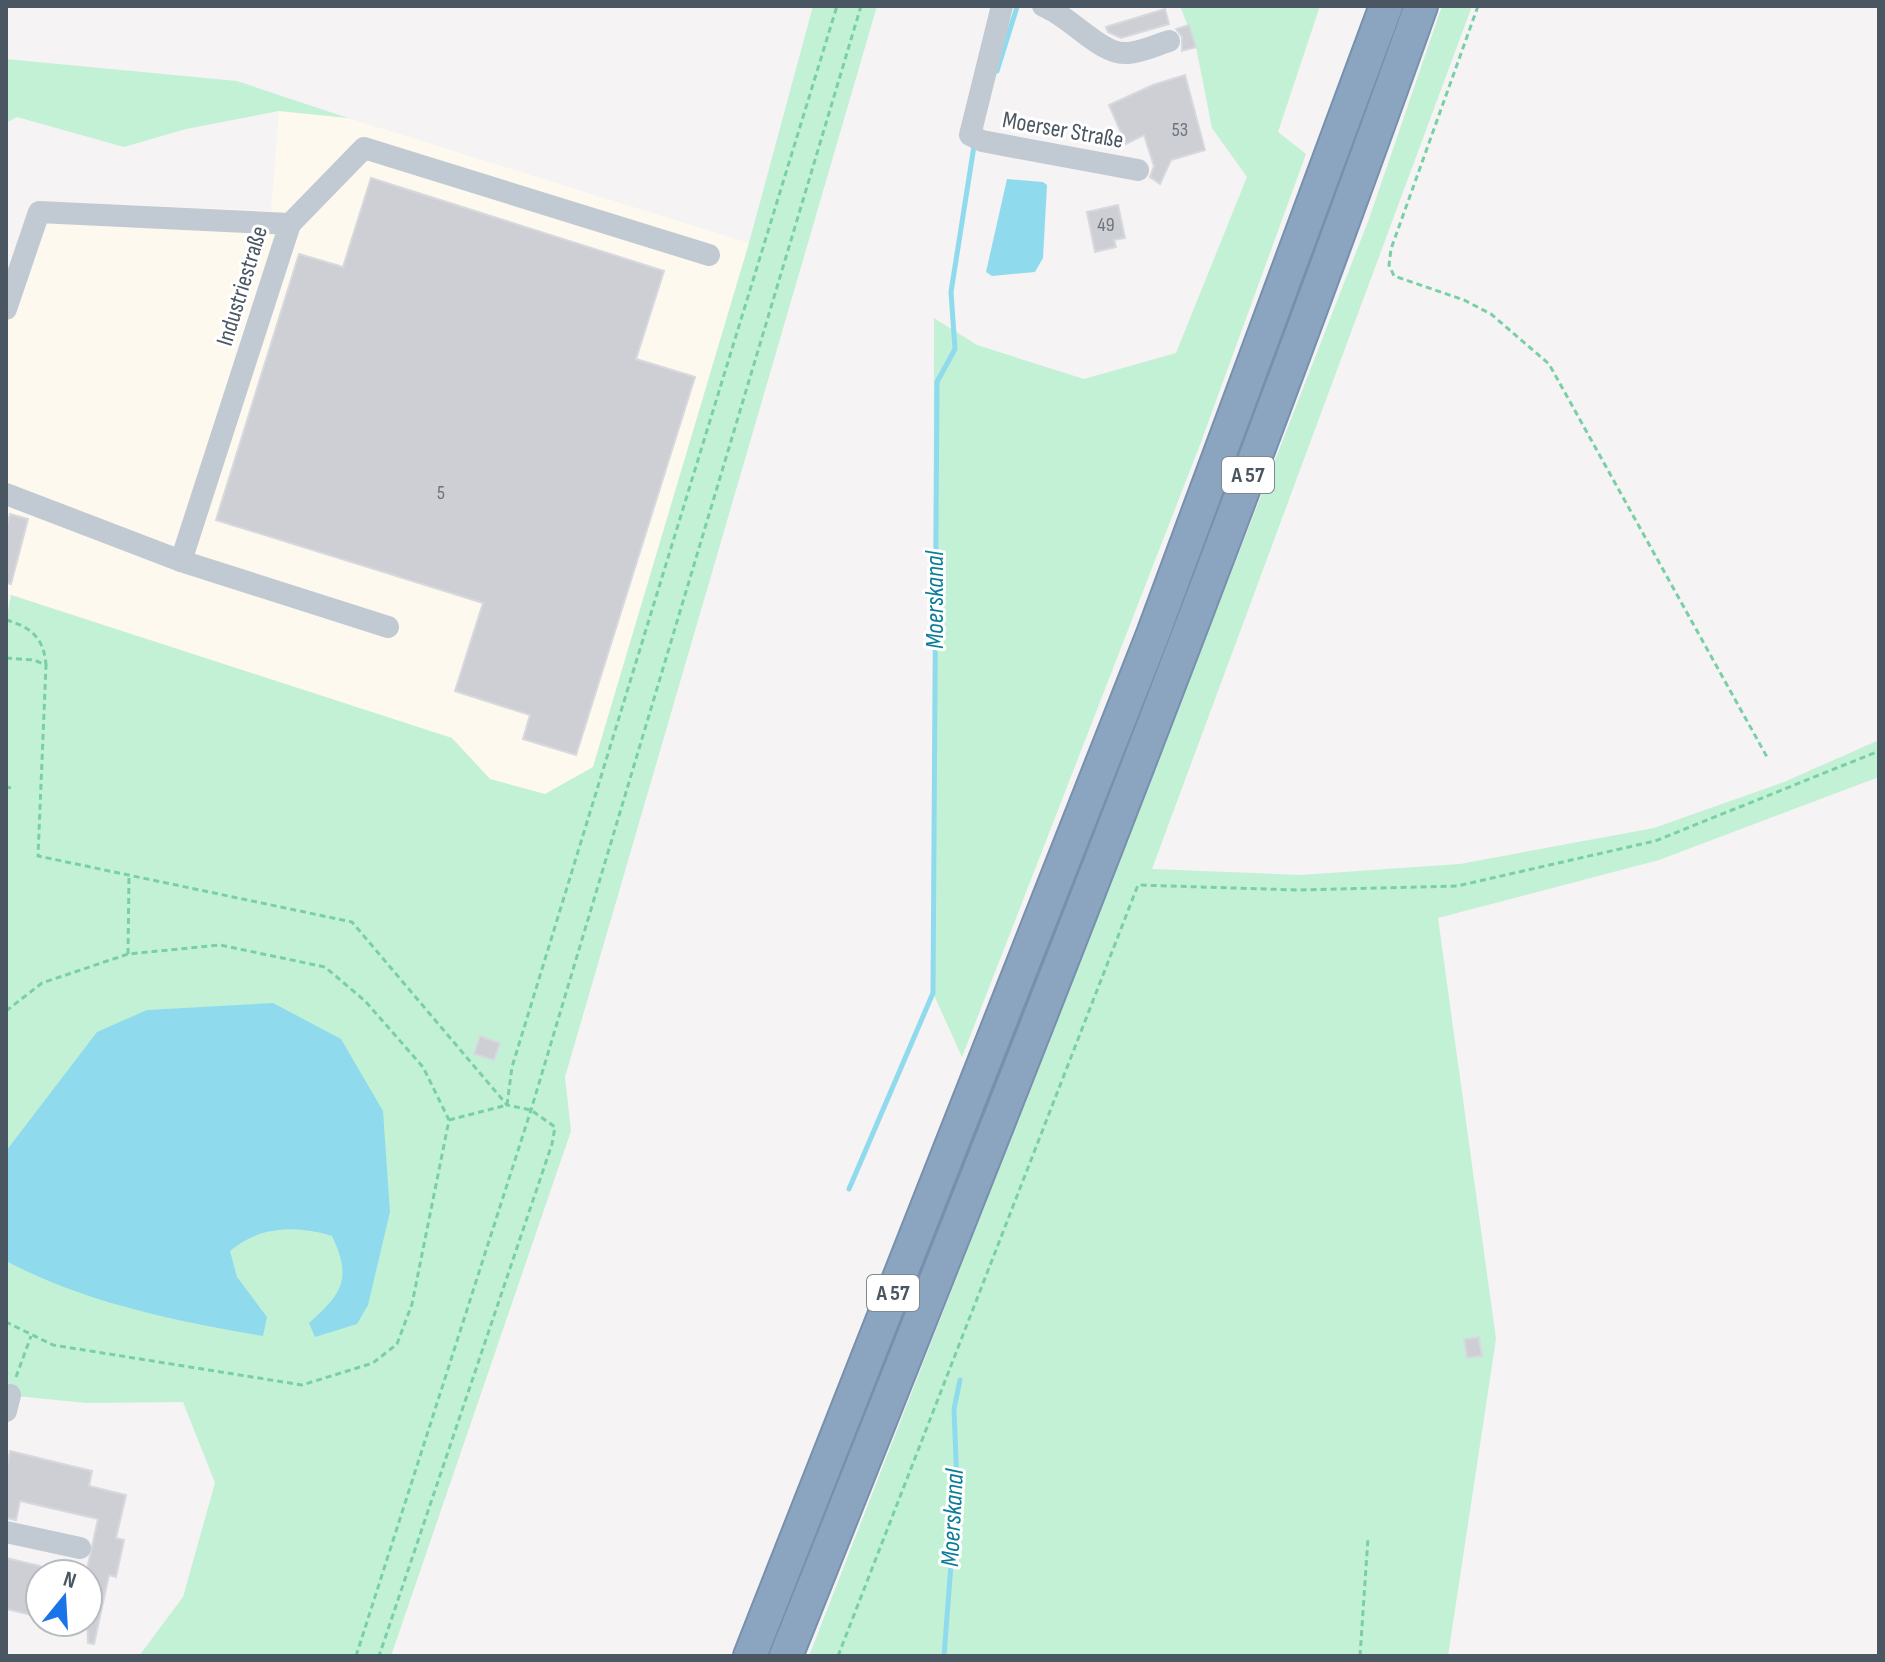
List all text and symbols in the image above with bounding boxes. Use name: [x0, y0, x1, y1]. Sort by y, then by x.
street label: Moerser Straße: [1000, 105, 1126, 155]
house number: 53: [1172, 118, 1188, 142]
house number: 49: [1097, 213, 1115, 237]
street label: Industriestraße: [210, 223, 274, 349]
road number: A 57: [1222, 457, 1274, 493]
house number: 5: [437, 481, 445, 505]
water label: Moerskanal: [920, 550, 951, 649]
road number: A 57: [867, 1275, 919, 1311]
water label: Moerskanal: [935, 1467, 971, 1568]
north arrow: [24, 1558, 104, 1638]
text: N: [60, 1566, 79, 1595]

